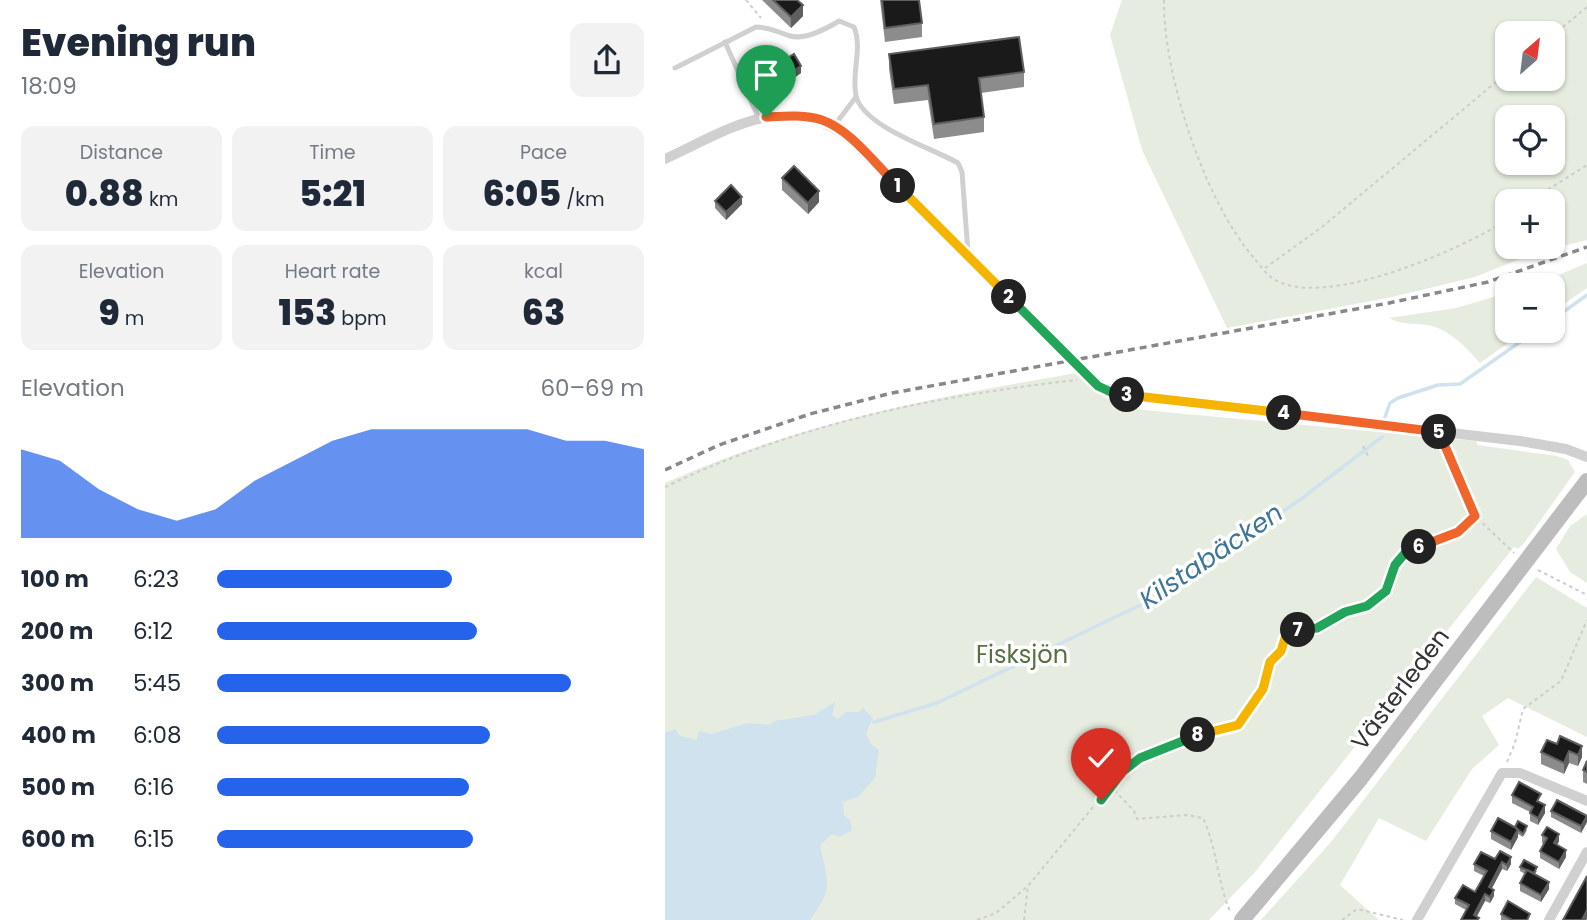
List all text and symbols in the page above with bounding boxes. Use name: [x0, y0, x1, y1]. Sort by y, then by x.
text: Evening run: [21, 16, 256, 69]
north arrow: [1495, 21, 1565, 91]
map controls: [1495, 21, 1565, 343]
button: share: [570, 23, 644, 97]
pin: [736, 45, 796, 117]
icon: arrive: [747, 56, 785, 94]
text: 18:09: [21, 70, 77, 102]
button: locate: [1495, 105, 1565, 175]
text: Distance: [80, 139, 163, 166]
text: Time: [309, 139, 356, 166]
text: Pace: [520, 139, 567, 166]
pin: 1: [881, 168, 915, 204]
text: 0.88: [65, 169, 144, 218]
text: 5:21: [299, 169, 366, 218]
text: 6:05: [482, 169, 561, 218]
text: 1: [894, 172, 901, 199]
text: km: [144, 186, 178, 213]
text: /km: [561, 186, 605, 213]
button: +: [1495, 189, 1565, 259]
text: Elevation: [79, 258, 164, 285]
text: Heart rate: [285, 258, 380, 285]
text: kcal: [524, 258, 563, 285]
button: −: [1495, 273, 1565, 343]
pin: 2: [991, 280, 1027, 314]
text: 2: [1003, 283, 1014, 310]
text: 9: [99, 288, 120, 337]
text: 153: [278, 288, 336, 337]
text: 63: [522, 288, 565, 337]
text: m: [120, 305, 144, 332]
text: bpm: [336, 305, 387, 332]
text: Elevation: [21, 372, 125, 404]
text: 60–69 m: [540, 372, 644, 404]
pin: 3: [1109, 378, 1145, 412]
text: 3: [1121, 381, 1132, 408]
pin: 4: [1267, 396, 1301, 430]
text: 4: [1277, 399, 1290, 426]
pin: 5: [1421, 414, 1457, 450]
text: 5: [1432, 418, 1445, 445]
water label: Kilstabäcken: [1132, 495, 1290, 617]
pin: 6: [1401, 530, 1437, 564]
text: 6: [1412, 533, 1425, 560]
text: 100 m: [21, 563, 89, 595]
text: 6:23: [133, 563, 179, 595]
pin: 7: [1281, 612, 1315, 648]
text: 200 m: [21, 615, 93, 647]
text: 6:12: [133, 615, 173, 647]
text: 7: [1292, 616, 1303, 643]
street label: Västerleden: [1343, 621, 1457, 757]
park label: Fisksjön: [976, 638, 1068, 671]
text: 300 m: [21, 667, 94, 699]
text: 5:45: [133, 667, 181, 699]
pin: 8: [1181, 718, 1215, 752]
text: 400 m: [21, 719, 96, 751]
text: 6:08: [133, 719, 181, 751]
text: 8: [1191, 721, 1204, 748]
pin: [1071, 728, 1131, 800]
icon: check: [1082, 739, 1120, 777]
text: 500 m: [21, 771, 95, 803]
text: 6:16: [133, 771, 174, 803]
text: 600 m: [21, 823, 95, 855]
text: 6:15: [133, 823, 174, 855]

